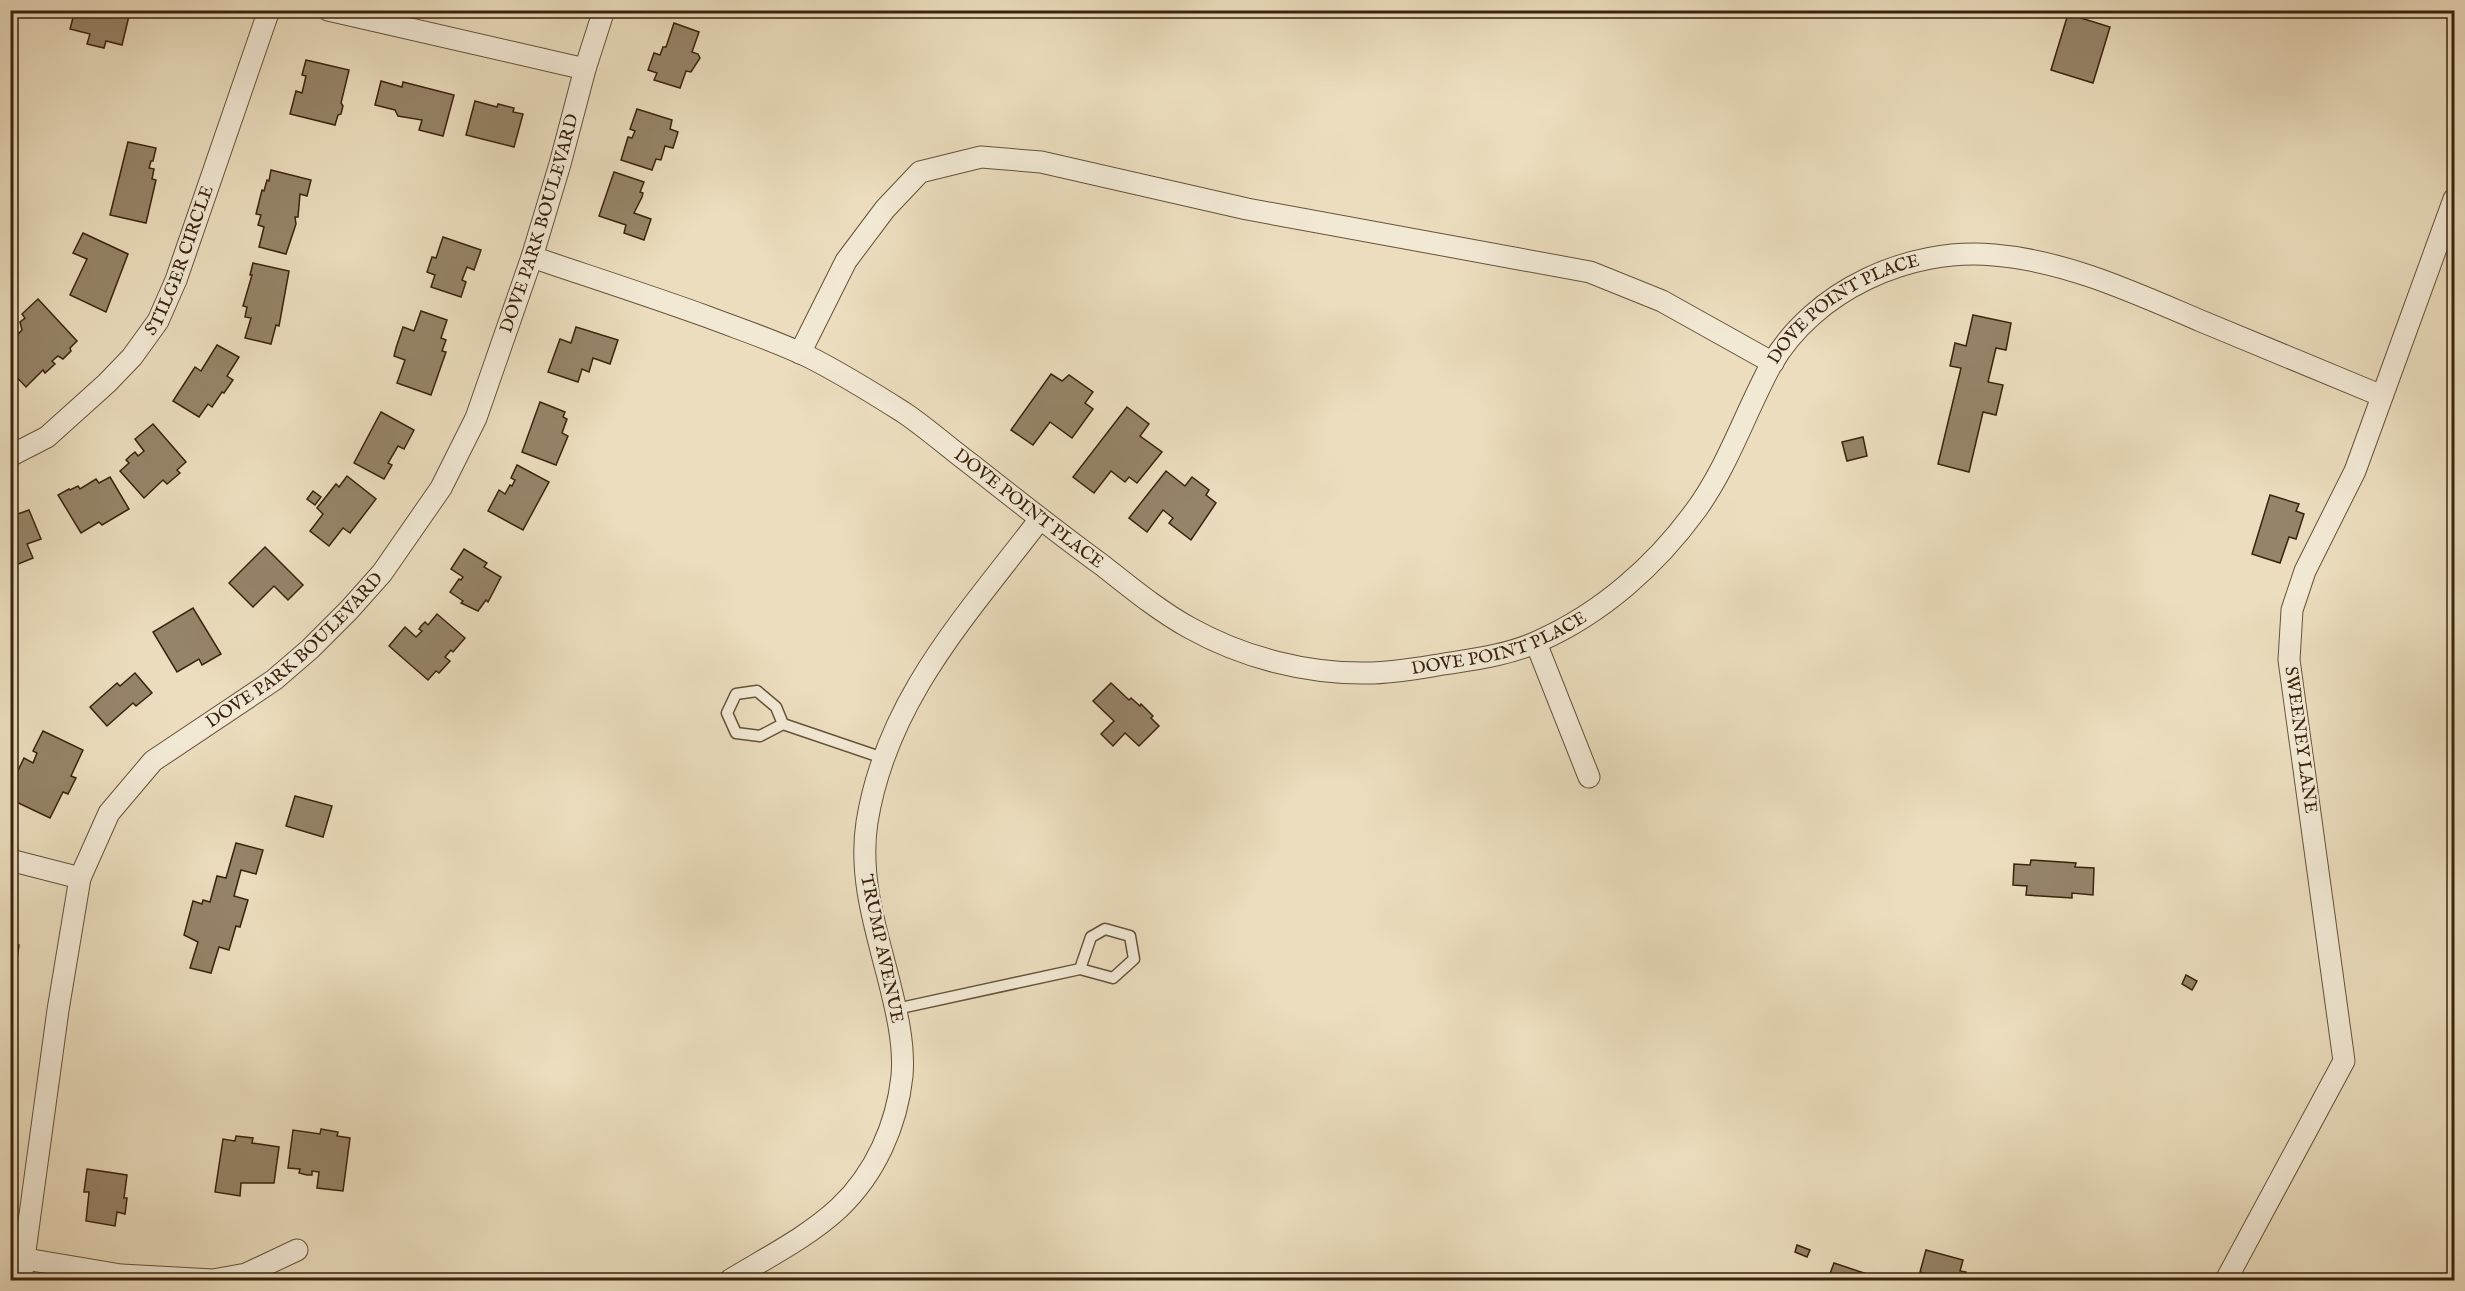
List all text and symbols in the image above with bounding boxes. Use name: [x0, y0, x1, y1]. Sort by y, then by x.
street label: DOVE PARK BOULEVARD: [495, 111, 584, 336]
street label: STILGER CIRCLE: [140, 183, 219, 340]
street label: DOVE POINT PLACE: [1763, 249, 1922, 369]
street label: DOVE POINT PLACE: [949, 444, 1108, 574]
street label: DOVE PARK BOULEVARD: [202, 568, 388, 734]
street label: DOVE POINT PLACE: [1410, 606, 1591, 681]
street label: SWEENEY LANE: [2278, 665, 2322, 815]
street label: TRUMP AVENUE: [854, 873, 908, 1025]

